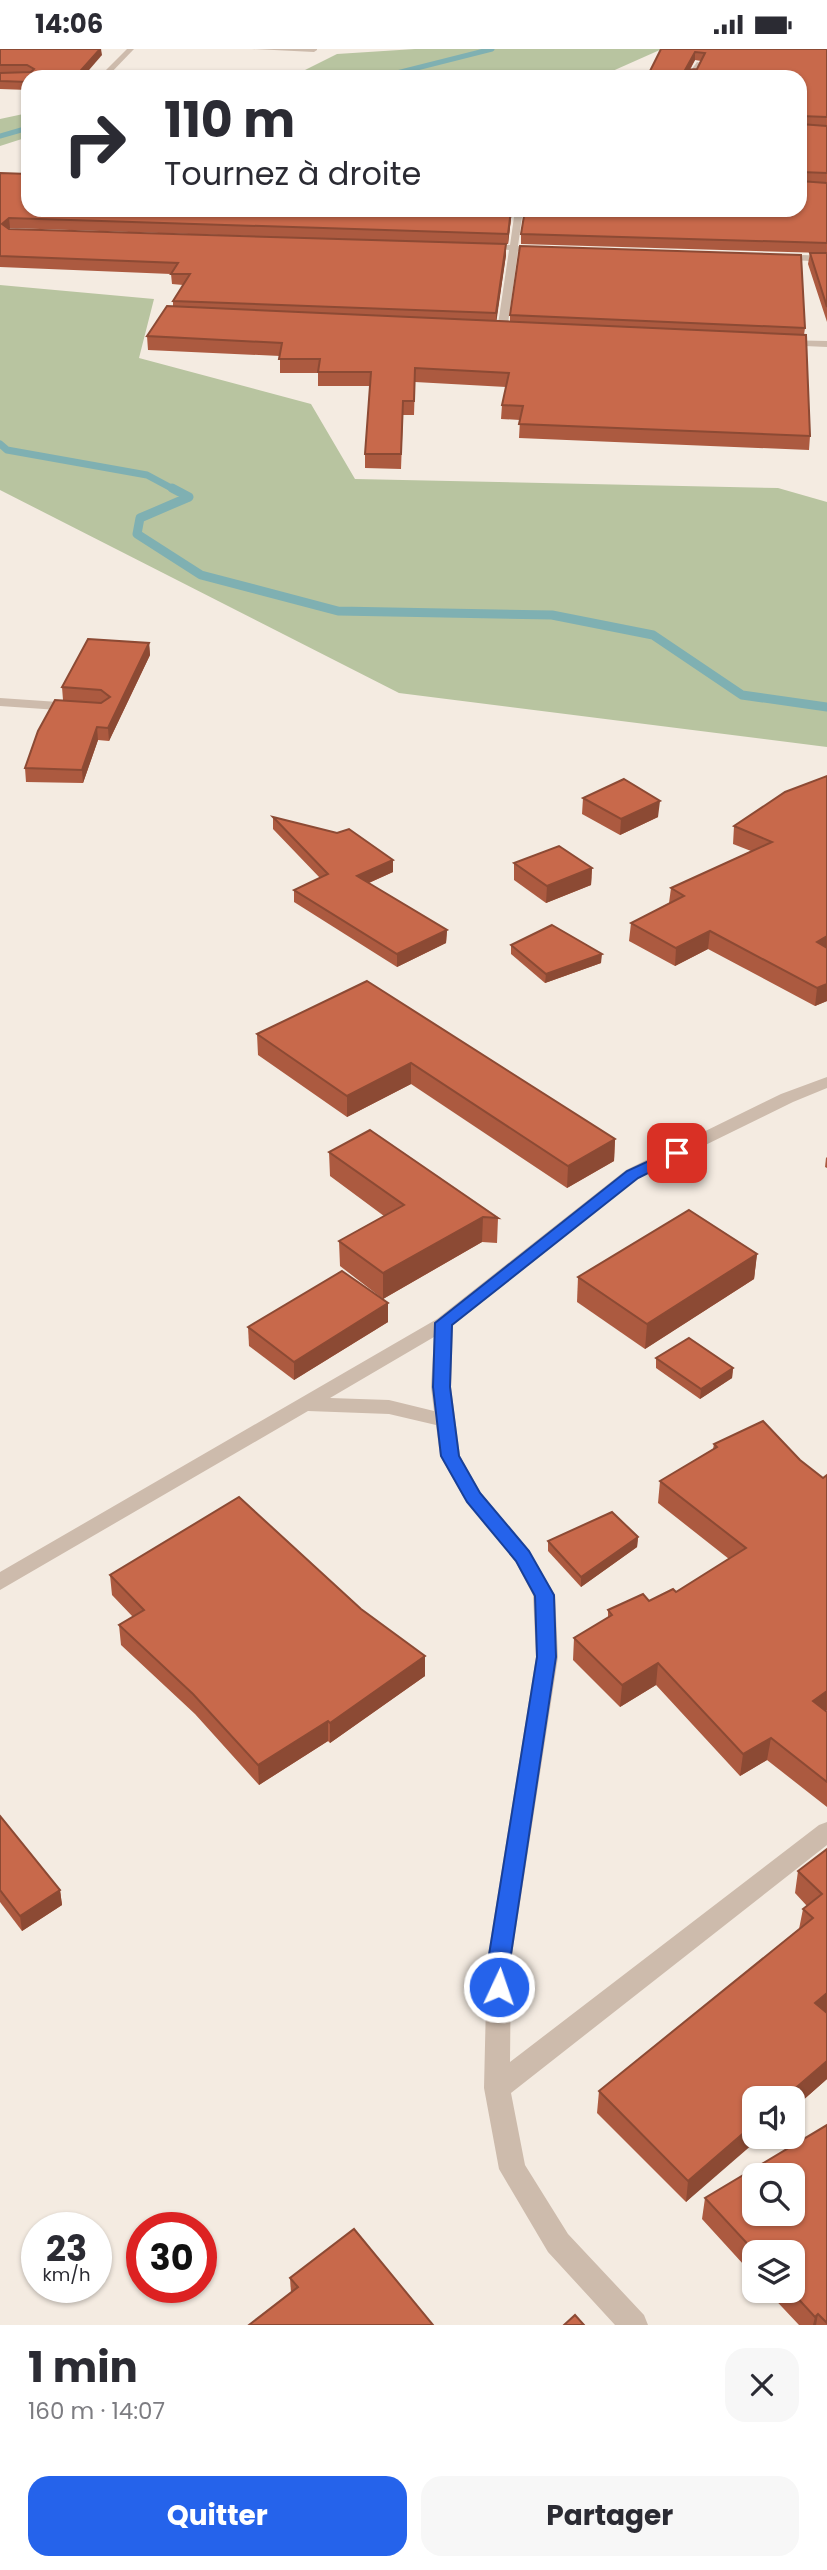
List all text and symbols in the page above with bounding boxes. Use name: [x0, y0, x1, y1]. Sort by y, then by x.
text: 14:06: [35, 6, 103, 42]
text: 110 m: [164, 86, 295, 154]
icon: right: [49, 98, 140, 189]
text: Tournez à droite: [164, 151, 421, 196]
pin: [647, 1123, 707, 1183]
icon: arrive: [658, 1134, 696, 1172]
position arrow: [462, 1950, 536, 2024]
map controls: [742, 2086, 805, 2303]
button: sound: [742, 2086, 805, 2149]
button: search: [742, 2163, 805, 2226]
speed limit sign: 30: [126, 2212, 217, 2303]
text: 23: [46, 2224, 87, 2273]
button: layers: [742, 2240, 805, 2303]
text: km/h: [43, 2262, 90, 2287]
text: 1 min: [28, 2338, 138, 2397]
button: close: [725, 2348, 799, 2422]
text: 160 m · 14:07: [28, 2395, 165, 2427]
button: Quitter: [28, 2476, 407, 2556]
button: Partager: [421, 2476, 799, 2556]

